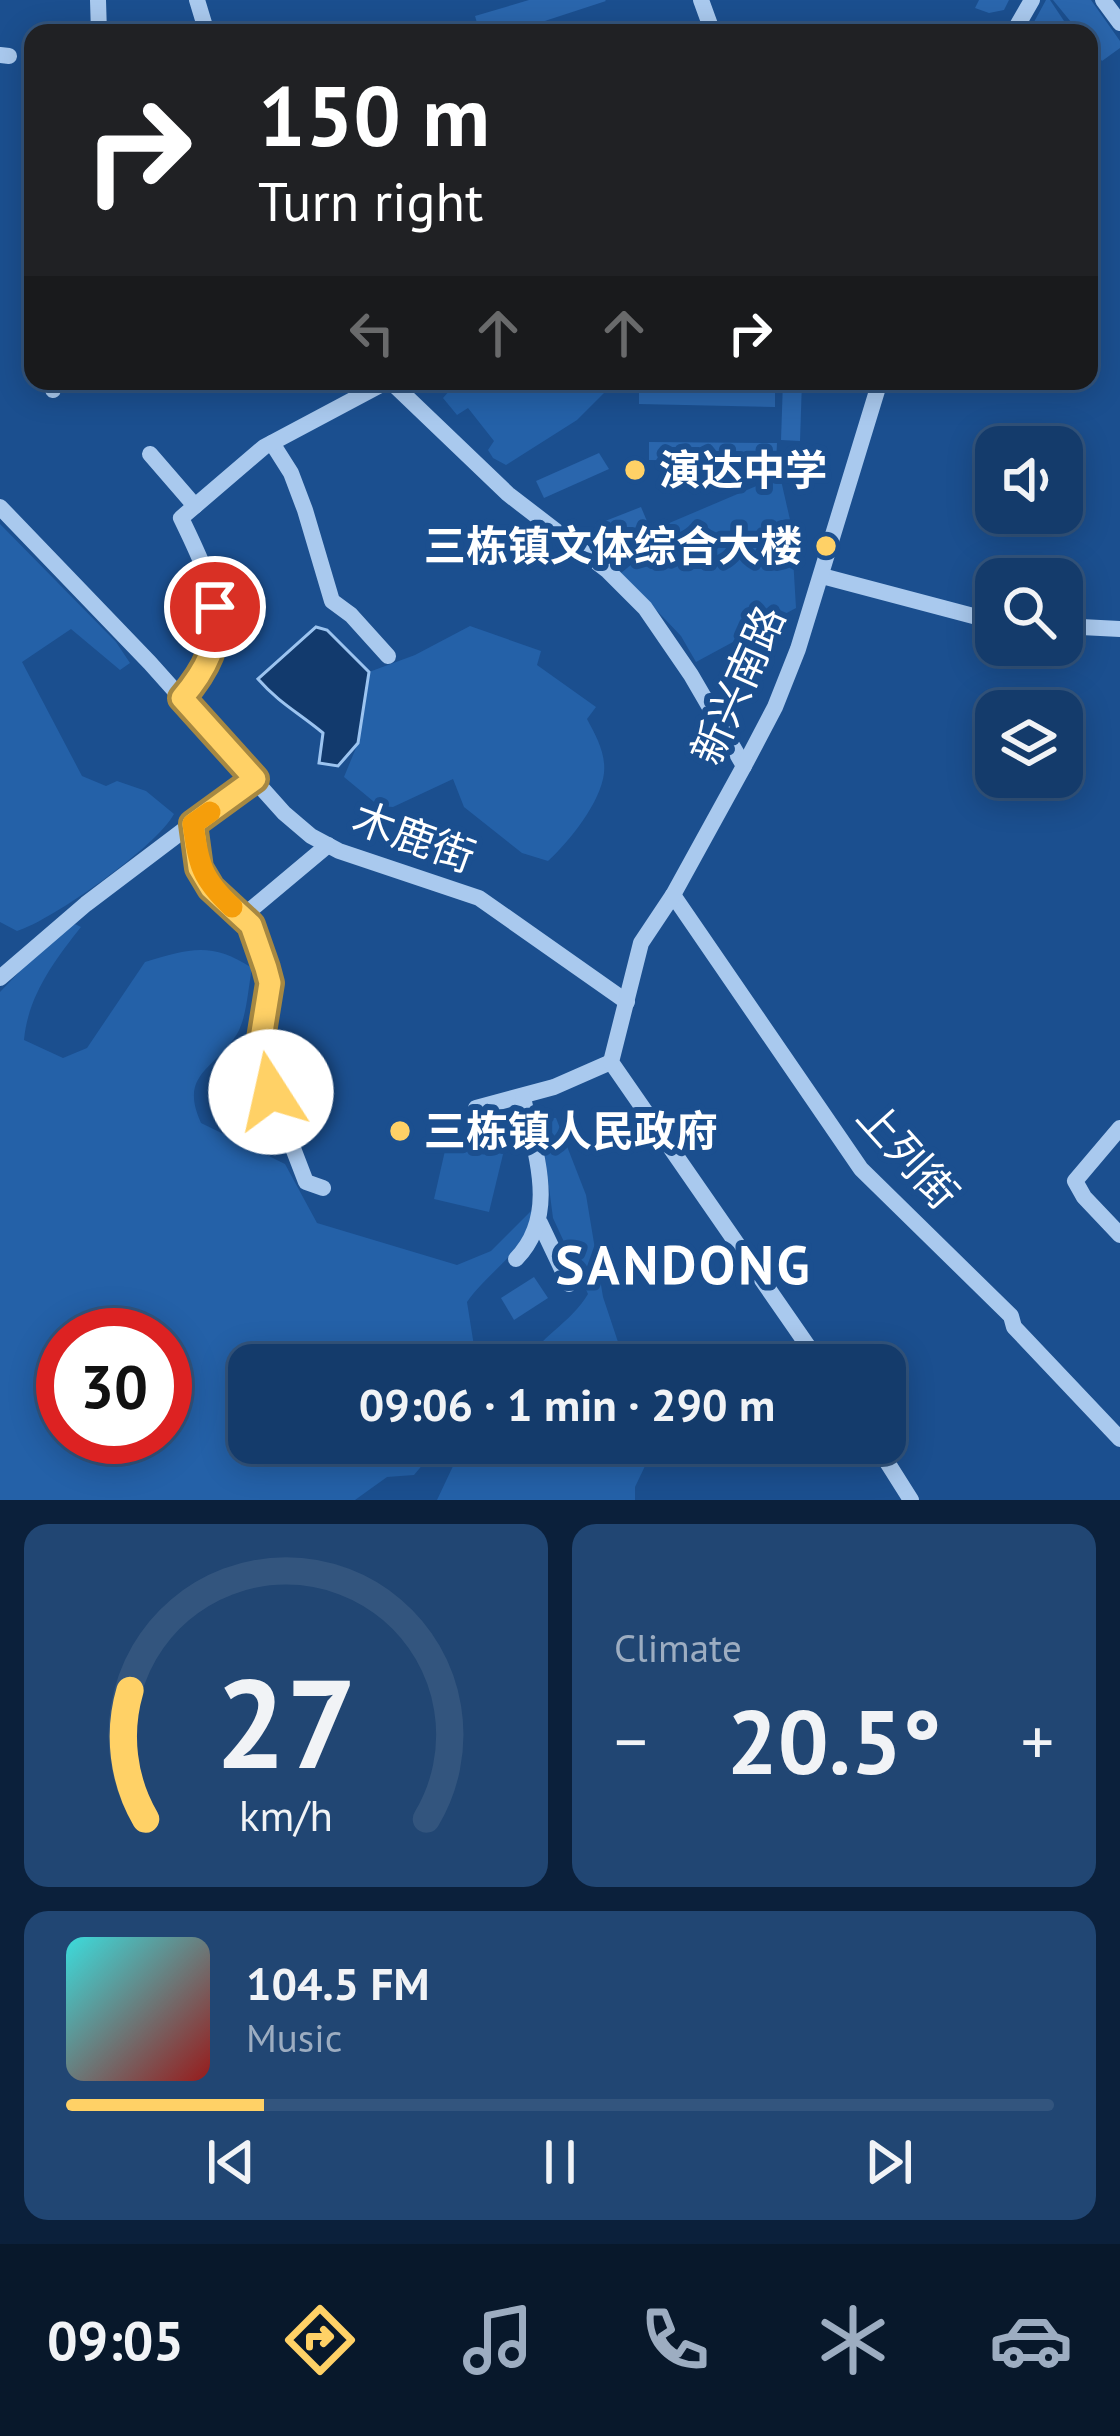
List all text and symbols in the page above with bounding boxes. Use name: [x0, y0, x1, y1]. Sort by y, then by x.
text: 150 m: [258, 60, 490, 169]
icon: right: [60, 72, 216, 228]
text: Turn right: [258, 166, 483, 236]
icon: left: [339, 300, 405, 366]
icon: ahead: [465, 300, 531, 366]
icon: ahead: [591, 300, 657, 366]
icon: right: [717, 300, 783, 366]
map controls: [975, 426, 1083, 798]
button: sound: [975, 426, 1083, 534]
place label: 演达中学: [659, 442, 827, 497]
marker: 演达中学: [622, 457, 648, 483]
place label: 三栋镇文体综合大楼: [424, 518, 802, 573]
marker: 三栋镇文体综合大楼: [813, 533, 839, 559]
pin: [164, 556, 266, 658]
button: search: [975, 558, 1083, 666]
icon: arrive: [182, 574, 248, 640]
street label: 新兴南路: [678, 597, 797, 773]
button: layers: [975, 690, 1083, 798]
street label: 木鹿街: [346, 789, 483, 884]
position arrow: [208, 1029, 334, 1155]
street label: 上列街: [846, 1089, 971, 1220]
place label: 三栋镇人民政府: [424, 1103, 718, 1158]
marker: 三栋镇人民政府: [387, 1118, 413, 1144]
district label: SANDONG: [555, 1229, 813, 1299]
speed limit sign: 30: [36, 1308, 192, 1464]
text: 09:06 · 1 min · 290 m: [359, 1375, 775, 1433]
text: Climate: [614, 1622, 742, 1673]
text: 27: [215, 1641, 357, 1802]
text: 20.5°: [727, 1682, 941, 1799]
text: −: [614, 1698, 647, 1783]
text: +: [1021, 1698, 1054, 1783]
text: km/h: [239, 1786, 333, 1842]
text: 104.5 FM: [246, 1954, 429, 2012]
text: Music: [246, 2012, 342, 2063]
icon: previous: [198, 2129, 264, 2195]
icon: pause: [527, 2129, 593, 2195]
icon: next: [856, 2129, 922, 2195]
icon: directions: [278, 2298, 362, 2382]
icon: music: [456, 2298, 540, 2382]
icon: phone: [633, 2298, 717, 2382]
icon: climate: [811, 2298, 895, 2382]
icon: car: [989, 2298, 1073, 2382]
text: 09:05: [47, 2305, 184, 2375]

